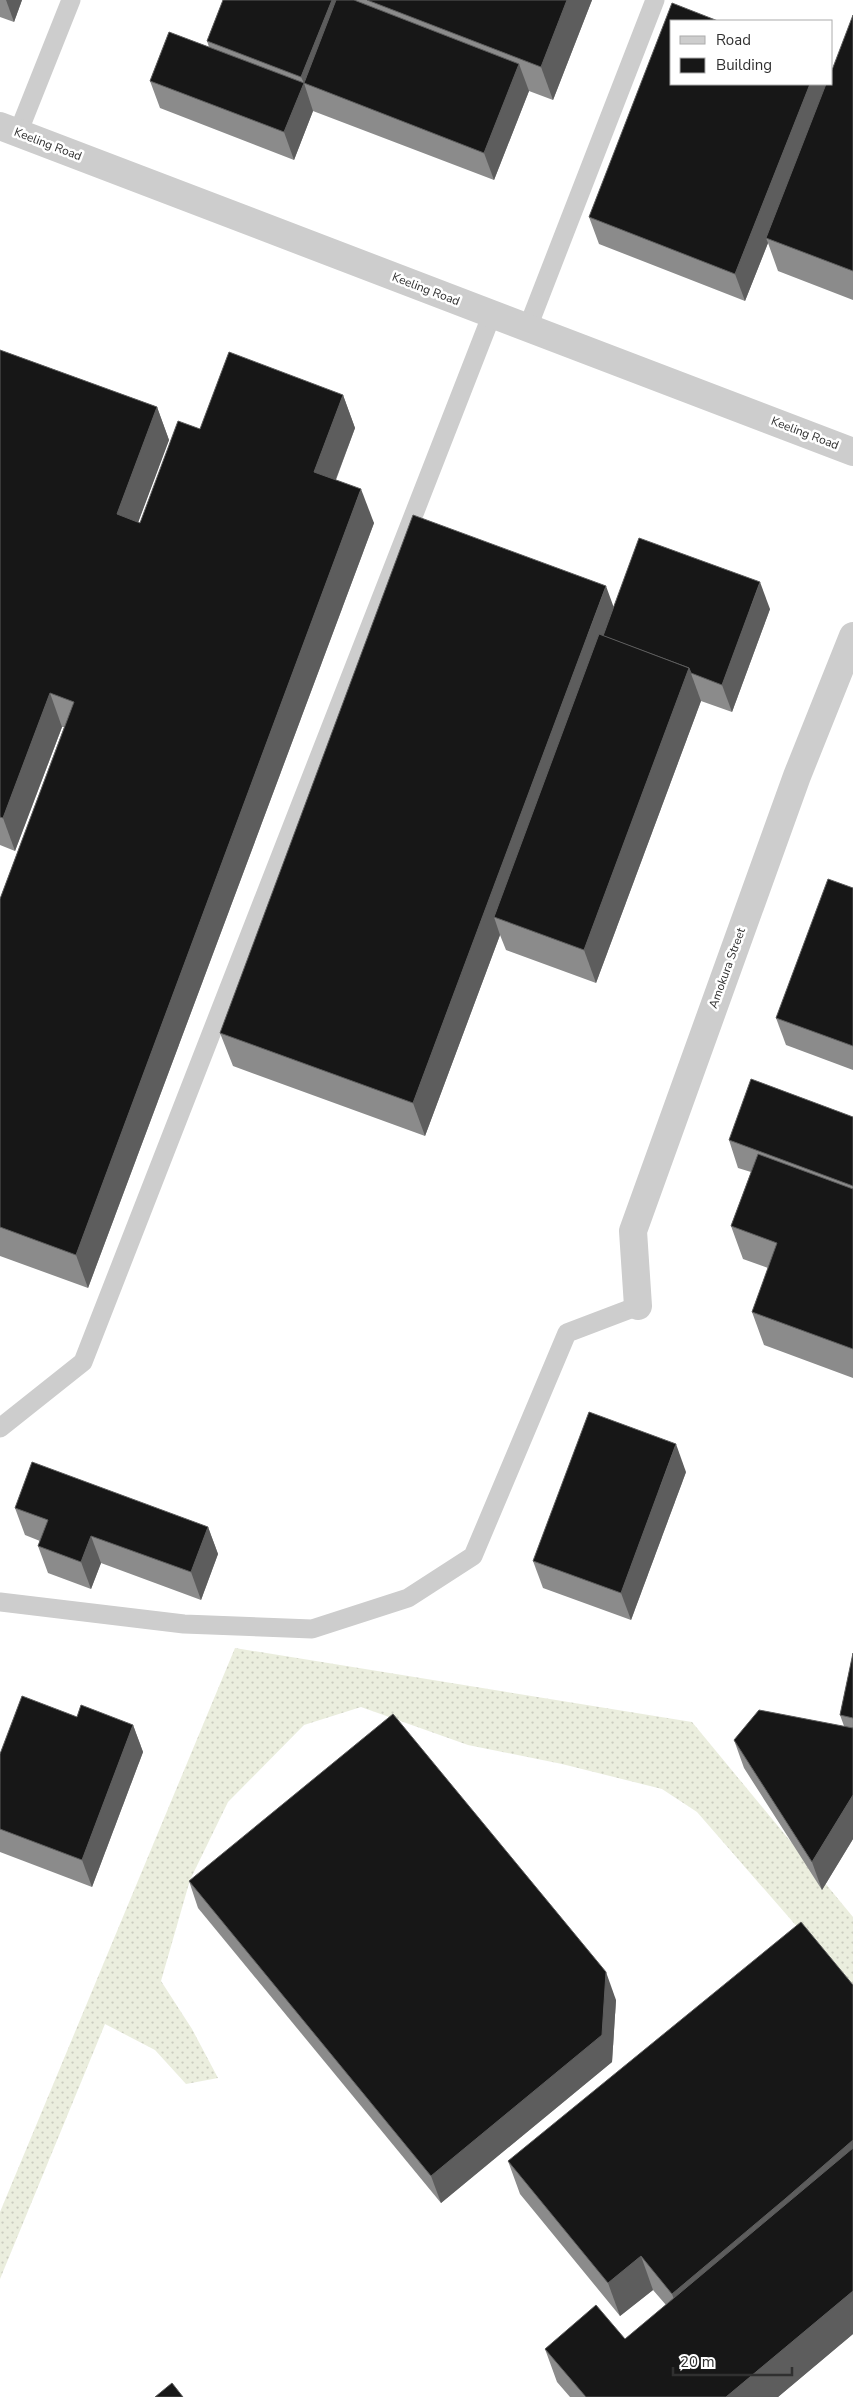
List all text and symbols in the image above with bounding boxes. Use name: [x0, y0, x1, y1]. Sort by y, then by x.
legend: [670, 20, 833, 85]
text: Road: [716, 30, 751, 50]
text: Building: [716, 55, 772, 75]
street label: Keeling Road: [12, 124, 84, 164]
street label: Keeling Road: [390, 269, 462, 309]
street label: Keeling Road: [769, 413, 841, 453]
street label: Amokura Street: [705, 925, 749, 1011]
scale bar: [673, 2344, 792, 2376]
text: 20 m: [680, 2352, 715, 2372]

